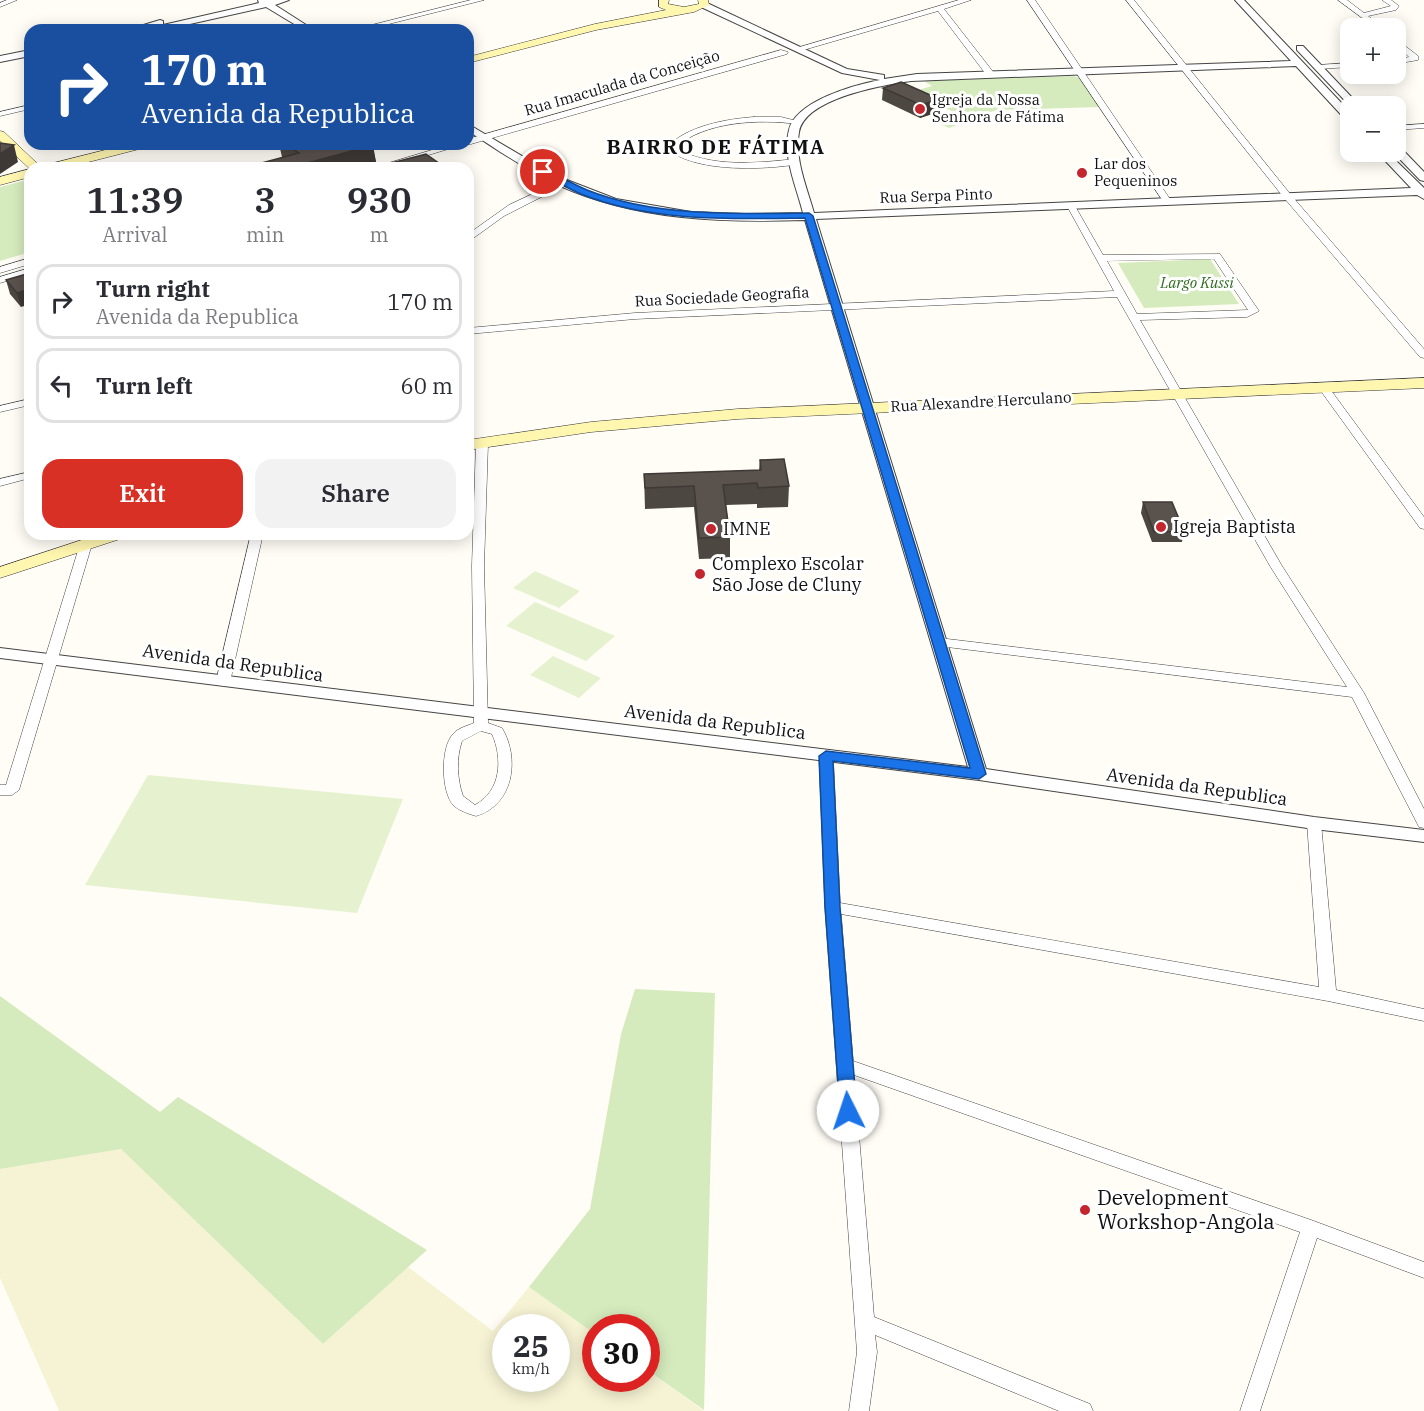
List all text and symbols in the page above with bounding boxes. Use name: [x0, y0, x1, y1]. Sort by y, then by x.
map controls: [1340, 18, 1406, 162]
button: +: [1340, 18, 1406, 84]
text: 170 m: [141, 42, 267, 97]
street label: Rua Imaculada da Conceição: [522, 46, 722, 120]
icon: right: [42, 48, 120, 126]
place label: Igreja da Nossa Senhora de Fátima: [932, 90, 1065, 126]
text: Avenida da Republica: [141, 95, 415, 130]
button: −: [1340, 96, 1406, 162]
marker: Igreja da Nossa Senhora de Fátima: [913, 102, 927, 116]
district label: BAIRRO DE FÁTIMA: [606, 133, 826, 160]
pin: [517, 146, 568, 197]
place label: Lar dos Pequeninos: [1094, 154, 1177, 190]
icon: arrive: [526, 155, 559, 188]
marker: Lar dos Pequeninos: [1075, 166, 1089, 180]
text: 11:39: [86, 176, 184, 223]
text: 3: [254, 176, 276, 223]
text: 930: [347, 176, 412, 223]
street label: Rua Serpa Pinto: [879, 184, 993, 207]
text: Arrival: [102, 221, 168, 248]
text: min: [246, 221, 284, 248]
text: m: [370, 221, 389, 248]
park label: Largo Kussi: [1159, 273, 1234, 292]
text: Turn right: [96, 274, 210, 303]
street label: Rua Sociedade Geografia: [634, 282, 810, 311]
icon: right: [45, 285, 78, 318]
text: 170 m: [387, 287, 453, 316]
text: Avenida da Republica: [96, 303, 299, 330]
icon: left: [45, 369, 78, 402]
text: Turn left: [96, 371, 192, 400]
text: 60 m: [401, 371, 453, 400]
street label: Rua Alexandre Herculano: [890, 387, 1072, 416]
button: Exit: [42, 459, 243, 528]
button: Share: [255, 459, 456, 528]
place label: Igreja Baptista: [1173, 515, 1296, 538]
place label: IMNE: [723, 517, 770, 540]
marker: Igreja Baptista: [1154, 520, 1168, 534]
marker: IMNE: [704, 522, 718, 536]
place label: Complexo Escolar São Jose de Cluny: [712, 552, 864, 596]
marker: Complexo Escolar São Jose de Cluny: [693, 567, 707, 581]
street label: Avenida da Republica: [141, 638, 325, 687]
street label: Avenida da Republica: [623, 699, 807, 744]
street label: Avenida da Republica: [1105, 762, 1289, 811]
position arrow: [816, 1079, 880, 1143]
place label: Development Workshop-Angola: [1097, 1183, 1275, 1235]
marker: Development Workshop-Angola: [1078, 1203, 1092, 1217]
speed limit sign: 30: [582, 1314, 660, 1392]
text: 25: [513, 1326, 549, 1365]
text: km/h: [512, 1359, 550, 1378]

